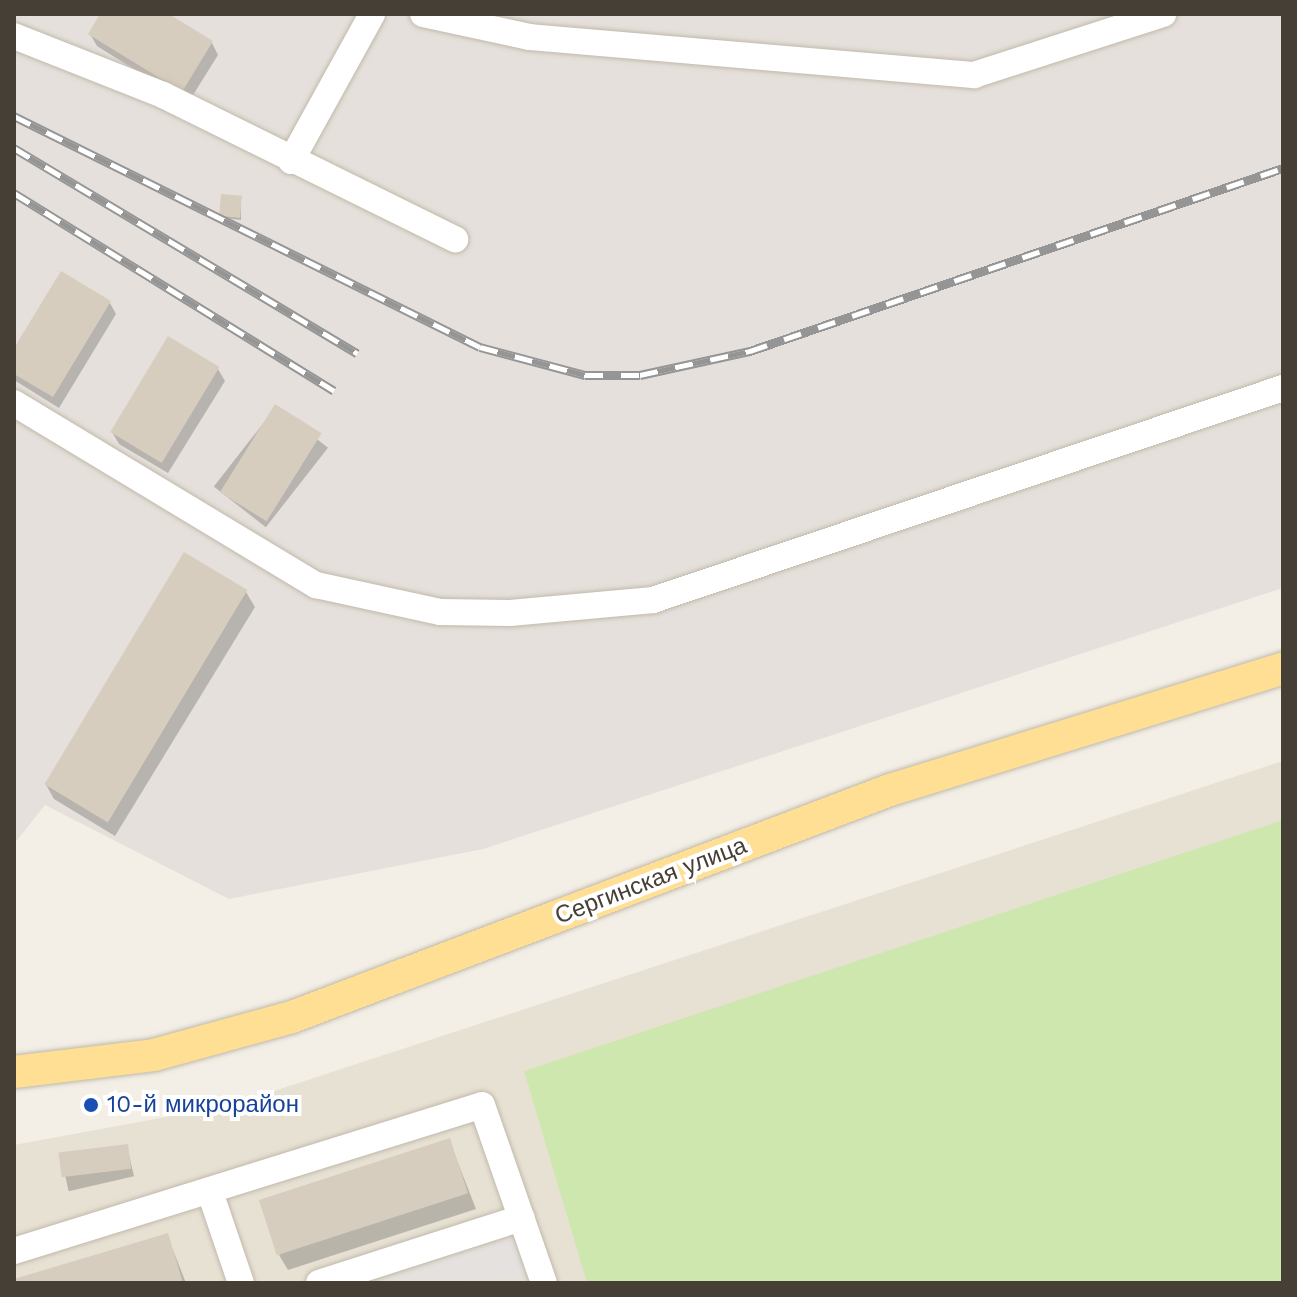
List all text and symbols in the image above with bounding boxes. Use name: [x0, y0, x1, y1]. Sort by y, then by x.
street label: Сергинская улица: [551, 831, 751, 931]
place label: 10-й микрорайон: [107, 1091, 299, 1119]
marker: 10-й микрорайон: [82, 1096, 100, 1114]

